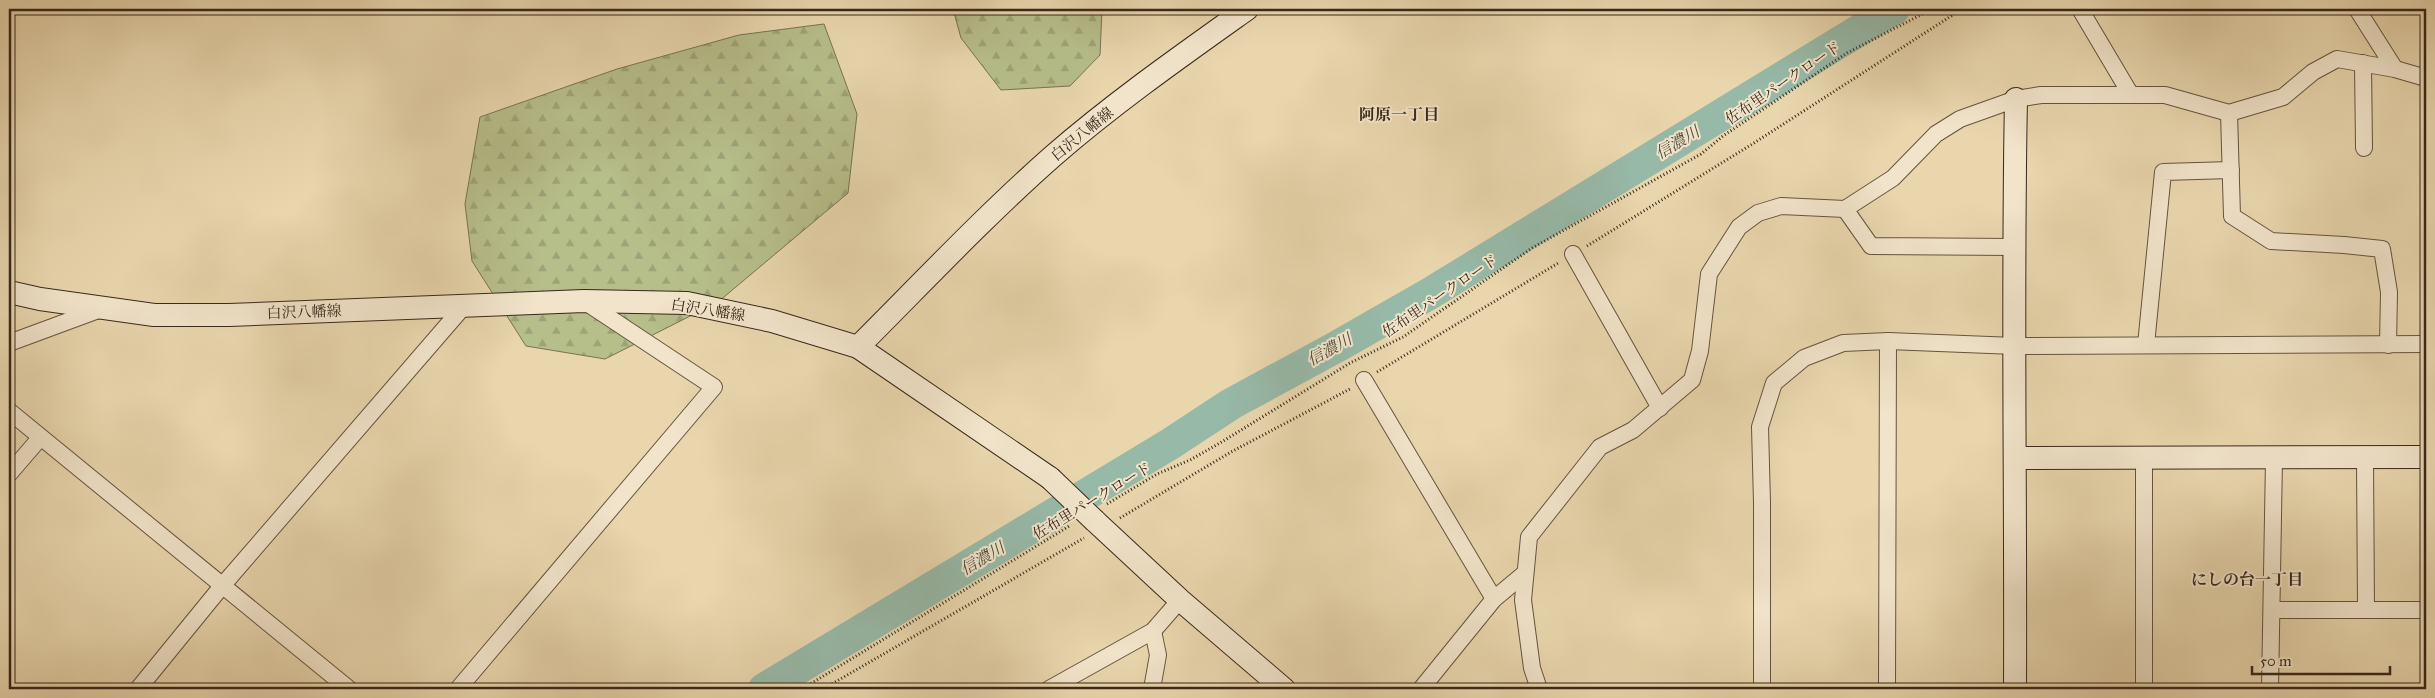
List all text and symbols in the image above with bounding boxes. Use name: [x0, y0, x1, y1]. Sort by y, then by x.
street label: 佐布里パークロード: [1722, 38, 1844, 128]
street label: 白沢八幡線: [1047, 103, 1117, 165]
district label: 阿原一丁目: [1359, 105, 1439, 124]
water label: 信濃川: [1652, 121, 1704, 163]
street label: 佐布里パークロード: [1379, 251, 1501, 341]
street label: 白沢八幡線: [670, 295, 746, 325]
street label: 白沢八幡線: [266, 302, 342, 322]
water label: 信濃川: [1304, 329, 1357, 369]
street label: 佐布里パークロード: [1029, 459, 1155, 543]
water label: 信濃川: [957, 537, 1009, 579]
district label: にしの台一丁目: [2191, 570, 2303, 589]
scale bar: [2252, 643, 2390, 675]
text: 50 m: [2260, 652, 2292, 670]

